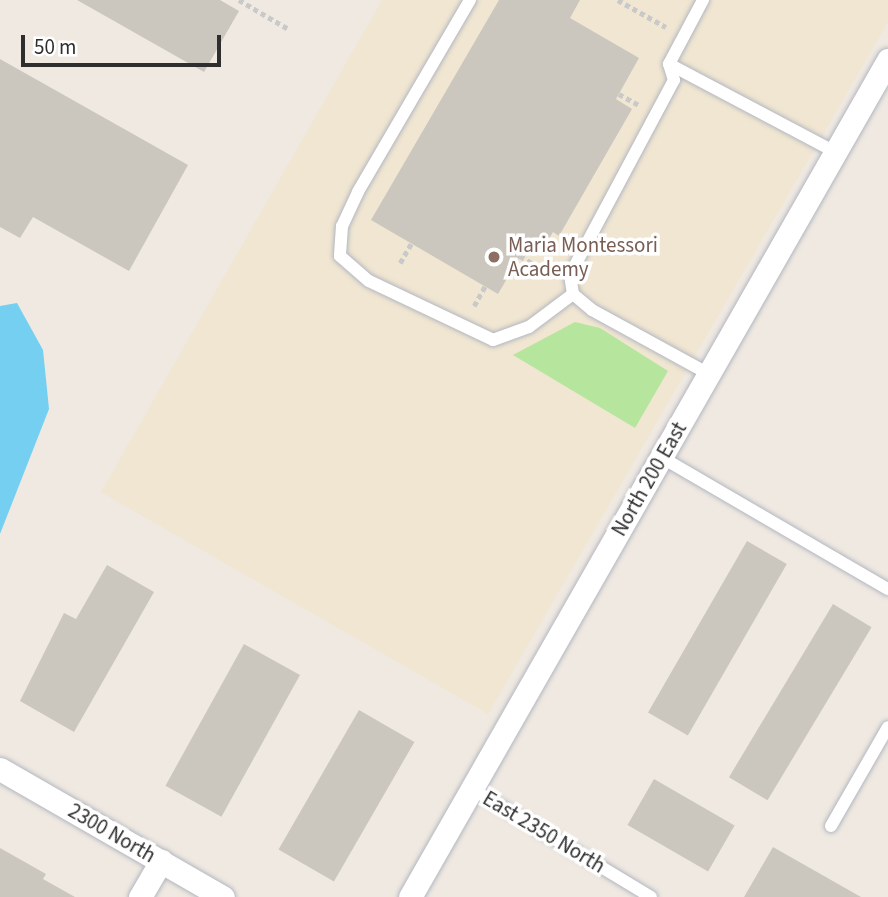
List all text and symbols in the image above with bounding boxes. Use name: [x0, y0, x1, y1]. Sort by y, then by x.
scale bar: [24, 21, 224, 65]
text: 50 m: [34, 32, 76, 62]
place label: Maria Montessori Academy: [508, 232, 658, 282]
marker: Maria Montessori Academy: [486, 249, 502, 265]
street label: North 200 East: [606, 417, 692, 541]
street label: East 2350 North: [478, 786, 610, 878]
street label: 2300 North: [64, 798, 160, 868]

